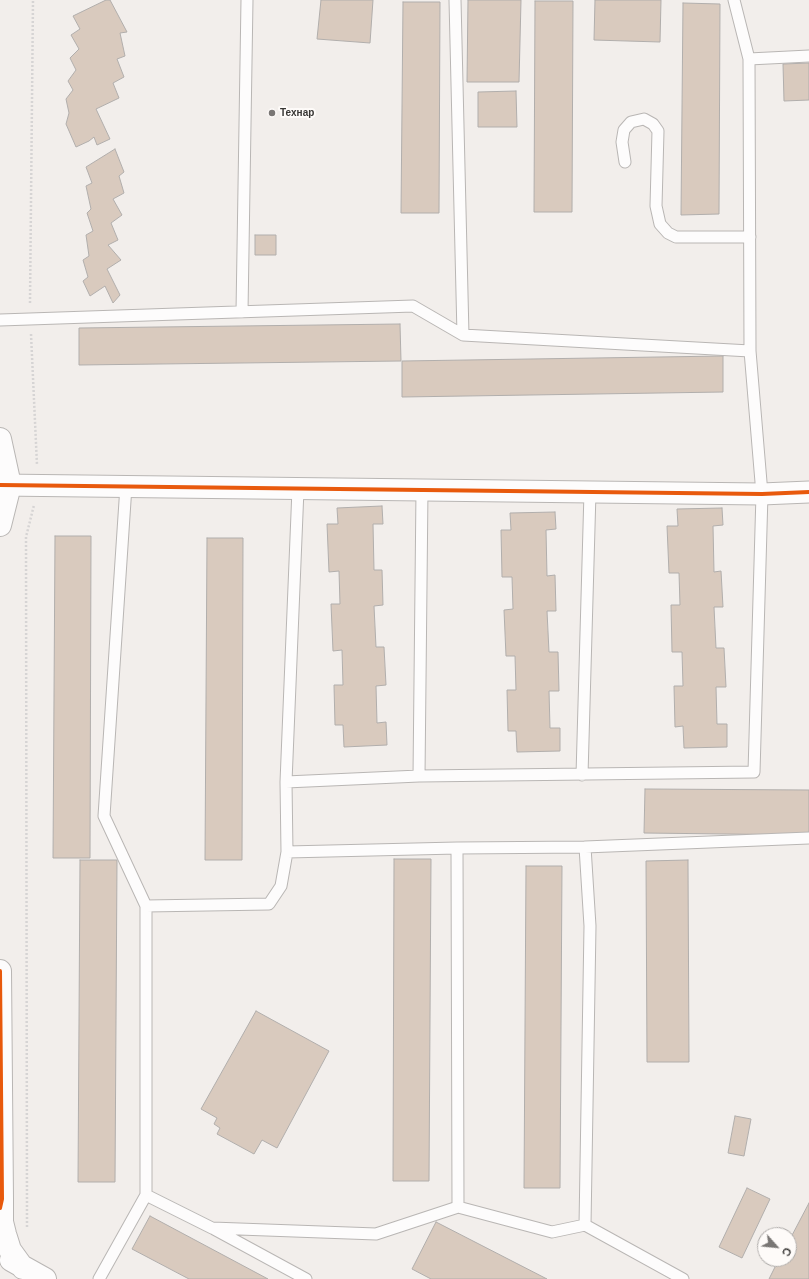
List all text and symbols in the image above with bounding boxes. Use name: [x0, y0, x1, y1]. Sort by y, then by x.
place label: Технар: [280, 107, 314, 119]
marker: Технар: [267, 108, 277, 118]
north arrow: [757, 1227, 797, 1267]
text: С: [780, 1246, 795, 1259]

